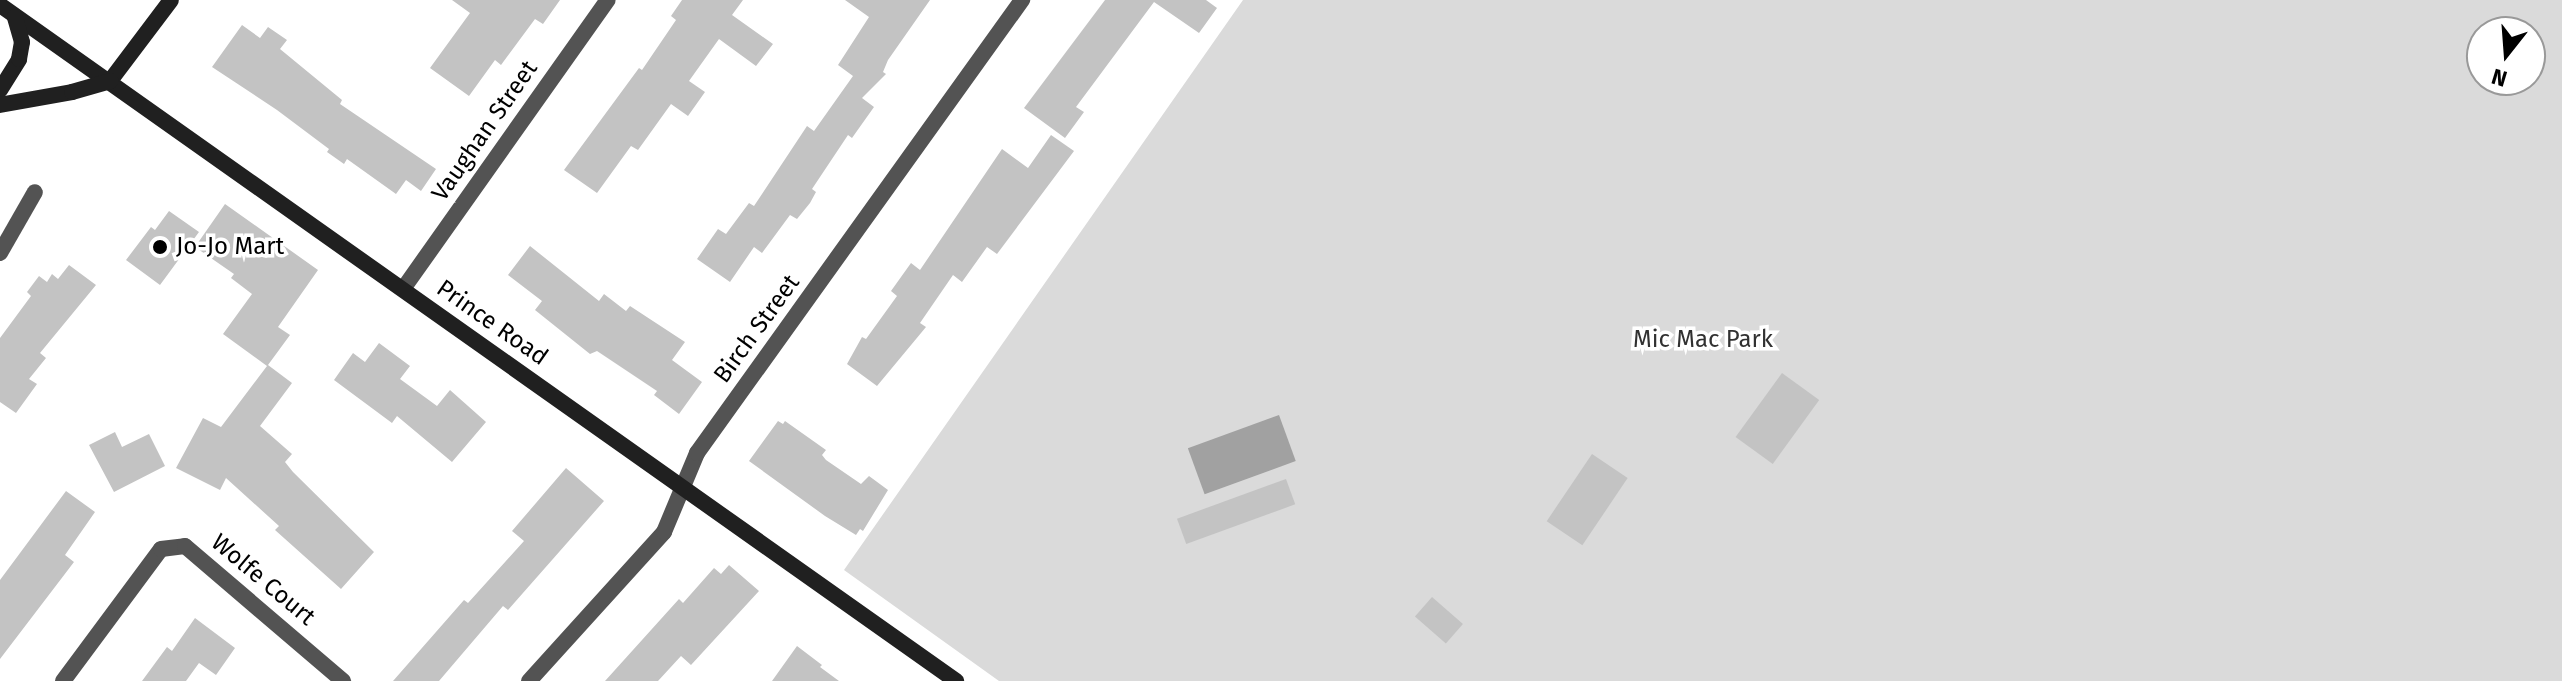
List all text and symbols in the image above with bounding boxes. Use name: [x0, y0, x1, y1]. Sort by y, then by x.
north arrow: [2466, 16, 2546, 96]
street label: Vaughan Street: [426, 55, 544, 207]
text: N: [2488, 62, 2510, 93]
place label: Jo-Jo Mart: [176, 233, 284, 261]
marker: Jo-Jo Mart: [151, 238, 169, 256]
street label: Birch Street: [708, 269, 806, 389]
street label: Prince Road: [431, 274, 553, 372]
park label: Mic Mac Park: [1633, 326, 1773, 354]
street label: Wolfe Court: [205, 528, 321, 632]

